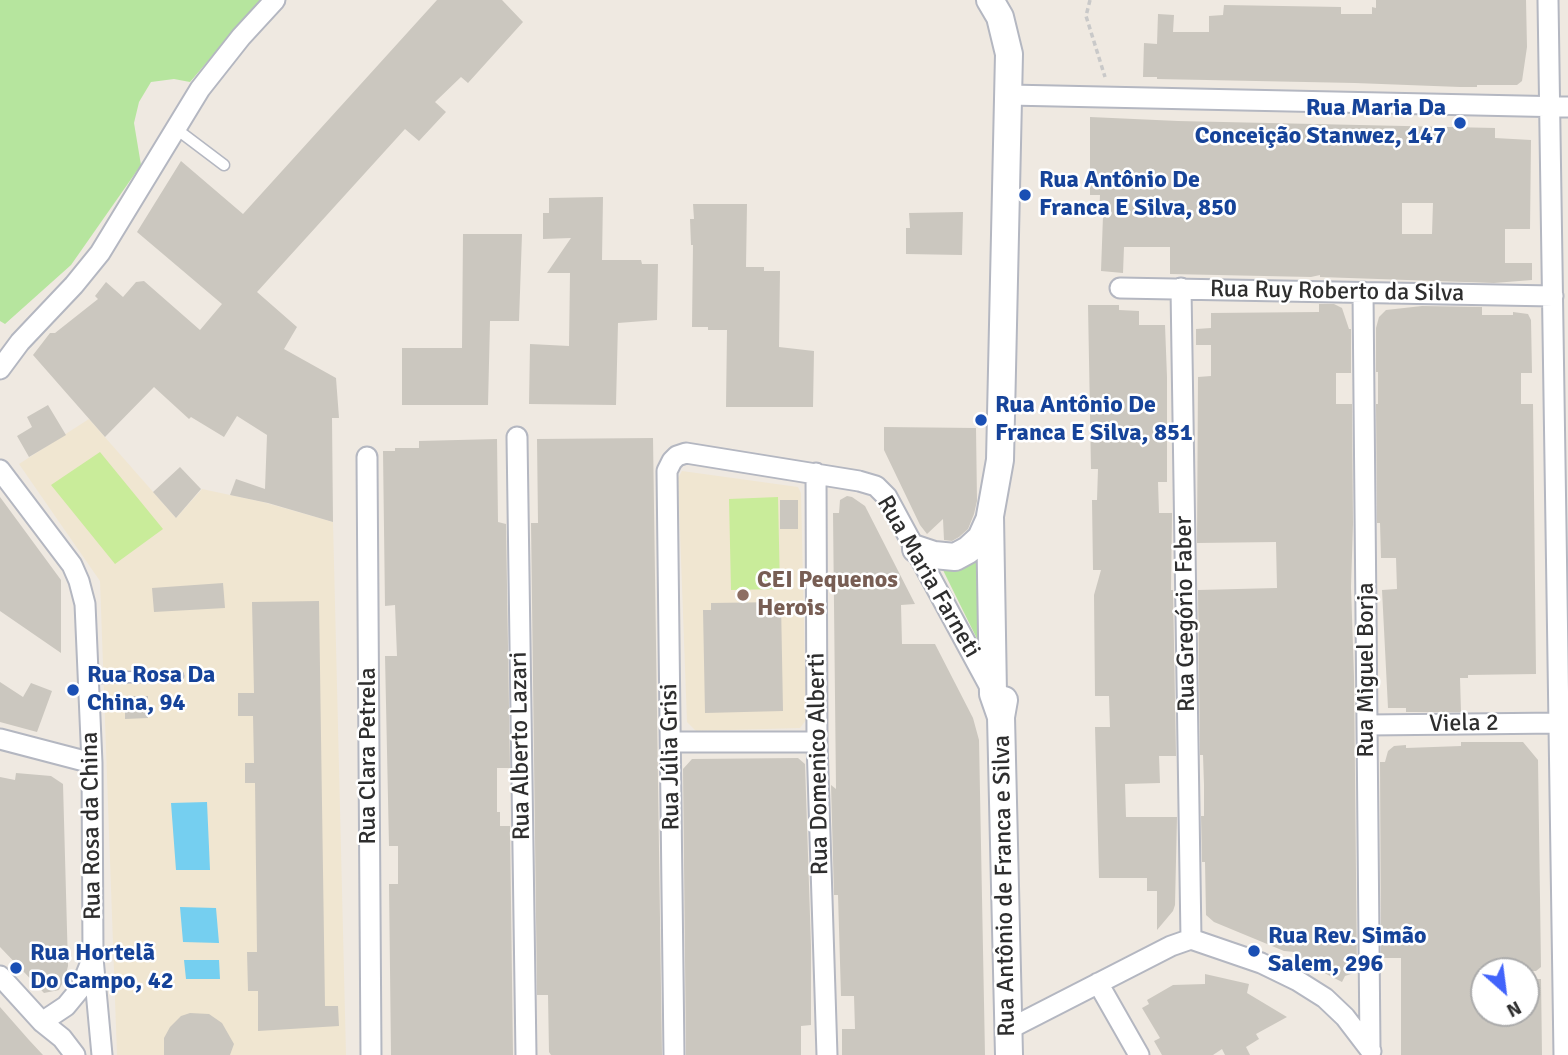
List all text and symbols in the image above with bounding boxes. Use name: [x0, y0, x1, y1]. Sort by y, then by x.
place label: Rua Maria Da Conceição Stanwez, 147: [1195, 95, 1446, 151]
marker: Rua Maria Da Conceição Stanwez, 147: [1452, 115, 1468, 131]
place label: Rua Antônio De Franca E Silva, 850: [1039, 167, 1237, 223]
marker: Rua Antônio De Franca E Silva, 850: [1017, 187, 1033, 203]
street label: Rua Ruy Roberto da Silva: [1210, 275, 1464, 309]
place label: Rua Antônio De Franca E Silva, 851: [995, 392, 1193, 448]
marker: Rua Antônio De Franca E Silva, 851: [973, 412, 989, 428]
street label: Rua Maria Farneti: [870, 491, 986, 663]
street label: Rua Gregório Faber: [1170, 516, 1202, 712]
place label: CEI Pequenos Herois: [757, 567, 898, 623]
street label: Rua Miguel Borja: [1353, 582, 1381, 758]
marker: CEI Pequenos Herois: [735, 587, 751, 603]
street label: Rua Alberto Lazari: [505, 651, 537, 841]
street label: Rua Domenico Alberti: [803, 652, 835, 876]
place label: Rua Rosa Da China, 94: [87, 662, 215, 718]
street label: Rua Clara Petrela: [355, 667, 383, 845]
marker: Rua Rosa Da China, 94: [65, 682, 81, 698]
street label: Rua Júlia Grisi: [655, 683, 687, 831]
street label: Viela 2: [1429, 709, 1499, 739]
street label: Rua Rosa da China: [76, 732, 108, 920]
street label: Rua Antônio de Franca e Silva: [988, 735, 1022, 1037]
place label: Rua Rev. Simão Salem, 296: [1268, 923, 1427, 979]
place label: Rua Hortelã Do Campo, 42: [30, 940, 174, 996]
marker: Rua Rev. Simão Salem, 296: [1246, 943, 1262, 959]
north arrow: [1470, 957, 1540, 1027]
marker: Rua Hortelã Do Campo, 42: [8, 960, 24, 976]
text: N: [1502, 995, 1525, 1022]

